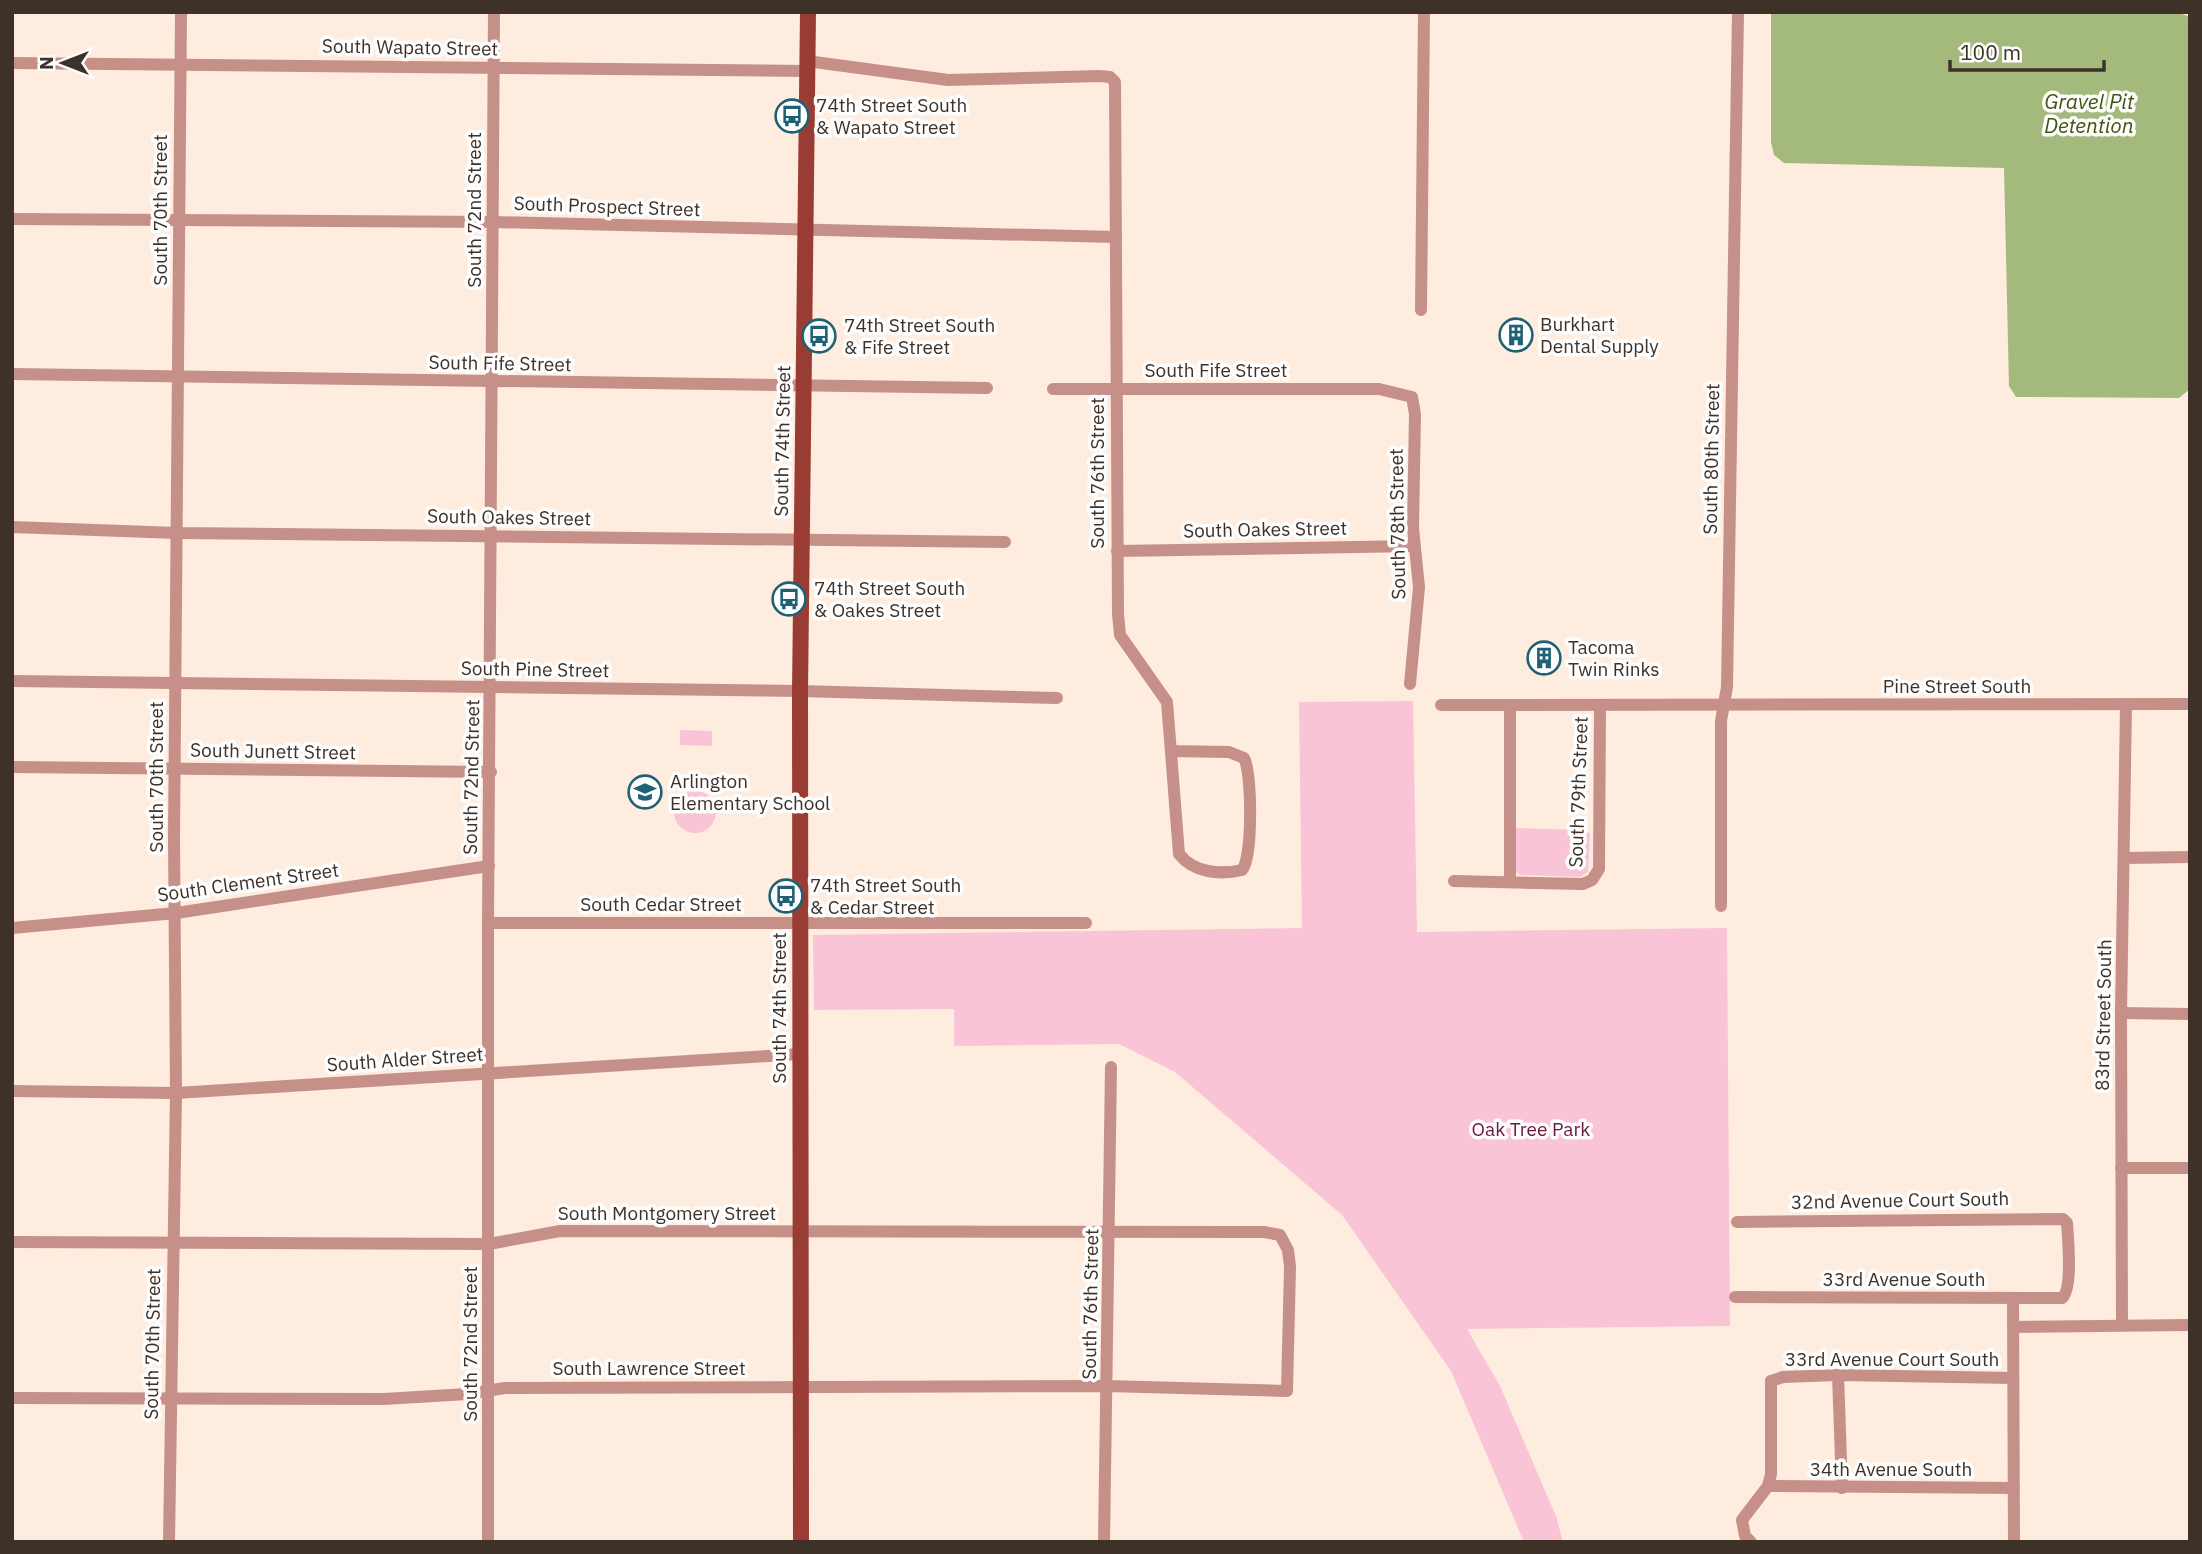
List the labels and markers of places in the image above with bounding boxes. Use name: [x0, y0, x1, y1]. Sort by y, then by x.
place label: 74th Street South & Wapato Street: [816, 93, 967, 139]
bus stop icon: 74th Street South & Wapato Street: [773, 97, 811, 135]
place label: Burkhart Dental Supply: [1540, 312, 1659, 358]
place label: 74th Street South & Fife Street: [844, 313, 995, 359]
building icon: Burkhart Dental Supply: [1497, 316, 1535, 354]
bus stop icon: 74th Street South & Fife Street: [800, 317, 838, 355]
place label: 74th Street South & Oakes Street: [814, 576, 965, 622]
bus stop icon: 74th Street South & Oakes Street: [770, 580, 808, 618]
place label: Tacoma Twin Rinks: [1568, 635, 1660, 681]
building icon: Tacoma Twin Rinks: [1525, 639, 1563, 677]
place label: Arlington Elementary School: [670, 769, 830, 815]
school or university icon: Arlington Elementary School: [626, 773, 664, 811]
place label: 74th Street South & Cedar Street: [810, 873, 961, 919]
bus stop icon: 74th Street South & Cedar Street: [767, 877, 805, 915]

